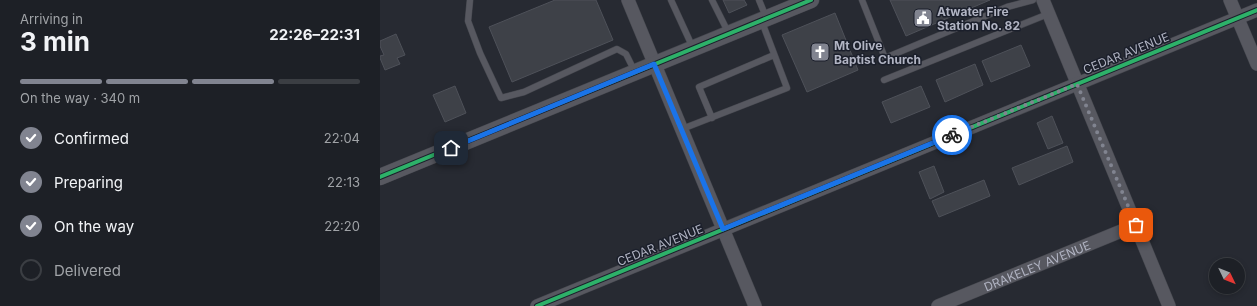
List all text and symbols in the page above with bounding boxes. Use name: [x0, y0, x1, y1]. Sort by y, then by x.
place label: Atwater Fire Station No. 82: [937, 4, 1020, 33]
public building icon: Atwater Fire Station No. 82: [912, 7, 934, 29]
text: Arriving in: [20, 11, 83, 27]
text: 22:26–22:31: [269, 25, 360, 44]
text: 3 min: [20, 26, 90, 57]
street label: CEDAR AVENUE: [1081, 29, 1171, 77]
place label: Mt Olive Baptist Church: [834, 38, 921, 67]
church icon: Mt Olive Baptist Church: [809, 41, 831, 63]
text: On the way · 340 m: [20, 90, 140, 106]
courier: [932, 115, 972, 155]
icon: bike: [941, 124, 963, 146]
icon: check: [20, 127, 42, 149]
text: Confirmed: [54, 129, 129, 148]
text: 22:04: [324, 130, 360, 146]
pin: [434, 131, 468, 165]
icon: home: [440, 137, 462, 159]
icon: check: [20, 171, 42, 193]
text: Preparing: [54, 173, 123, 192]
text: 22:13: [327, 174, 360, 190]
pin: [1119, 208, 1153, 242]
icon: bag: [1125, 214, 1147, 236]
icon: check: [20, 215, 42, 237]
text: On the way: [54, 217, 134, 236]
text: 22:20: [324, 218, 360, 234]
street label: CEDAR AVENUE: [615, 221, 705, 269]
street label: DRAKELEY AVENUE: [982, 237, 1092, 294]
north arrow: [1209, 258, 1245, 294]
map controls: [1209, 258, 1245, 294]
text: Delivered: [54, 261, 121, 280]

